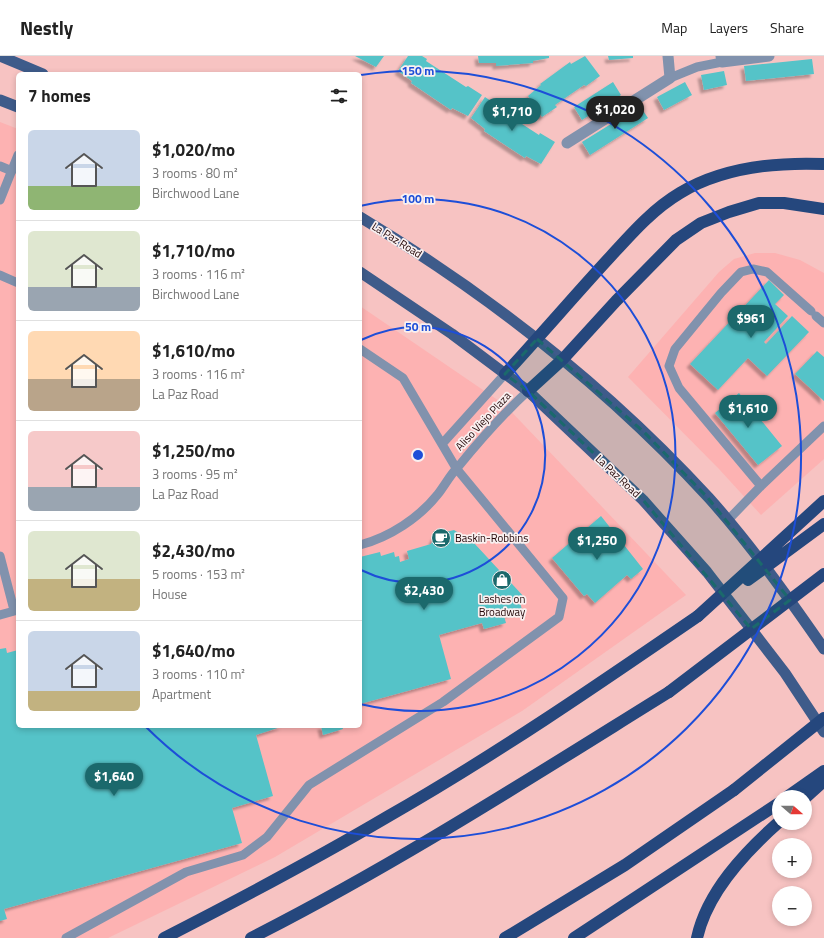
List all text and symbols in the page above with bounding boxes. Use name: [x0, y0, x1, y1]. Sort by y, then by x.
text: Nestly: [20, 13, 73, 42]
text: Map: [661, 17, 687, 38]
text: Layers: [709, 17, 748, 38]
text: Share: [770, 17, 804, 38]
text: 150 m: [402, 61, 434, 80]
text: 7 homes: [28, 83, 91, 109]
icon: filters: [328, 85, 350, 107]
pin: $1,020: [582, 96, 648, 130]
pin: $1,710: [479, 98, 545, 132]
text: $1,020: [595, 99, 635, 119]
text: $1,710: [492, 101, 532, 121]
text: $1,020/mo: [152, 137, 235, 163]
icon: home: [60, 146, 108, 194]
text: 3 rooms · 80 m²: [152, 163, 238, 183]
text: Birchwood Lane: [152, 183, 239, 203]
text: 100 m: [402, 189, 434, 208]
street label: La Paz Road: [369, 218, 425, 262]
text: $1,710/mo: [152, 238, 235, 264]
icon: home: [60, 247, 108, 295]
text: 3 rooms · 116 m²: [152, 264, 245, 284]
text: Birchwood Lane: [152, 284, 239, 304]
pin: $961: [727, 305, 775, 339]
text: $961: [736, 308, 766, 328]
text: 50 m: [405, 317, 431, 336]
text: $1,610/mo: [152, 338, 235, 364]
icon: home: [60, 347, 108, 395]
text: 3 rooms · 116 m²: [152, 364, 245, 384]
text: La Paz Road: [152, 384, 219, 404]
street label: Aliso Viejo Plaza: [452, 388, 515, 454]
pin: $1,610: [715, 395, 781, 429]
text: $1,610: [728, 398, 768, 418]
text: $1,250/mo: [152, 438, 235, 464]
icon: home: [60, 447, 108, 495]
centre of rings: [411, 448, 425, 462]
street label: La Paz Road: [592, 451, 644, 501]
text: 3 rooms · 95 m²: [152, 464, 238, 484]
text: La Paz Road: [152, 484, 219, 504]
cafe icon: Baskin-Robbins: [430, 527, 452, 549]
pin: $1,250: [564, 527, 630, 561]
place label: Baskin-Robbins: [455, 530, 528, 546]
text: $1,250: [577, 530, 617, 550]
text: $2,430/mo: [152, 538, 235, 564]
icon: home: [60, 547, 108, 595]
text: 5 rooms · 153 m²: [152, 564, 245, 584]
shop icon: Lashes on Broadway: [491, 569, 513, 591]
pin: $2,430: [391, 577, 457, 611]
text: $2,430: [404, 580, 444, 600]
text: House: [152, 584, 187, 604]
place label: Lashes on Broadway: [479, 591, 526, 620]
text: $1,640/mo: [152, 638, 235, 664]
icon: home: [60, 647, 108, 695]
text: 3 rooms · 110 m²: [152, 664, 245, 684]
text: Apartment: [152, 684, 211, 704]
pin: $1,640: [81, 763, 147, 797]
text: $1,640: [94, 766, 134, 786]
north arrow: [772, 790, 812, 830]
map controls: [772, 790, 812, 926]
button: +: [772, 838, 812, 878]
button: −: [772, 886, 812, 926]

